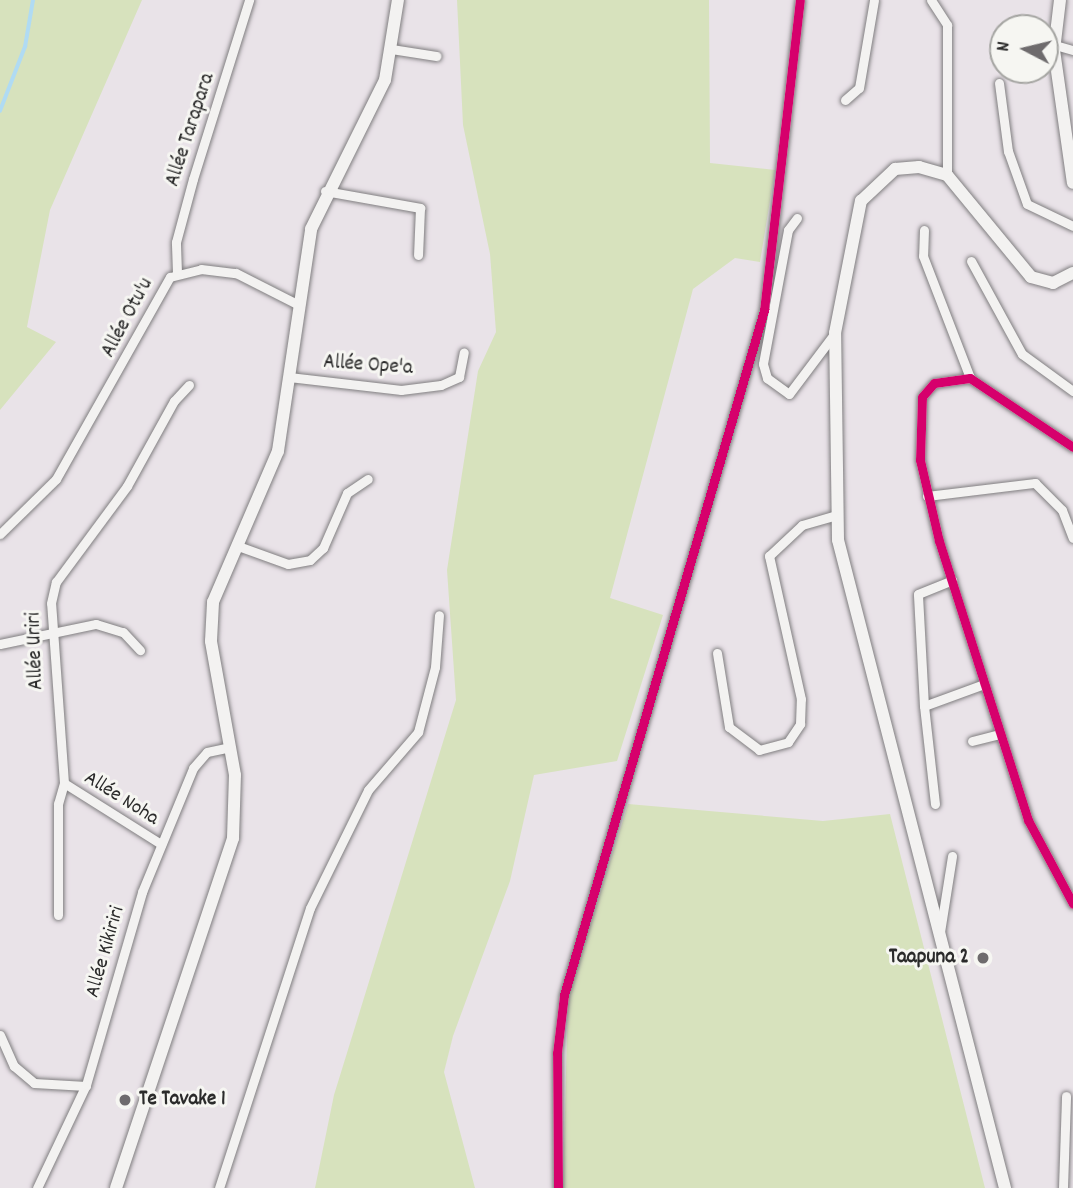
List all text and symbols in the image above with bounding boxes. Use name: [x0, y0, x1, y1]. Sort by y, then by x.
north arrow: [989, 14, 1059, 84]
text: N: [991, 40, 1019, 53]
street label: Allée Tarapara: [161, 70, 221, 190]
street label: Allée Otu'u: [97, 274, 159, 362]
street label: Allée Ope'a: [322, 350, 414, 382]
street label: Allée Uriri: [22, 612, 50, 690]
street label: Allée Noha: [79, 766, 163, 832]
street label: Allée Kikiriri: [81, 903, 131, 1001]
place label: Taapuna 2: [889, 945, 969, 971]
marker: Taapuna 2: [975, 950, 991, 966]
place label: Te Tavake 1: [139, 1087, 226, 1113]
marker: Te Tavake 1: [117, 1092, 133, 1108]

